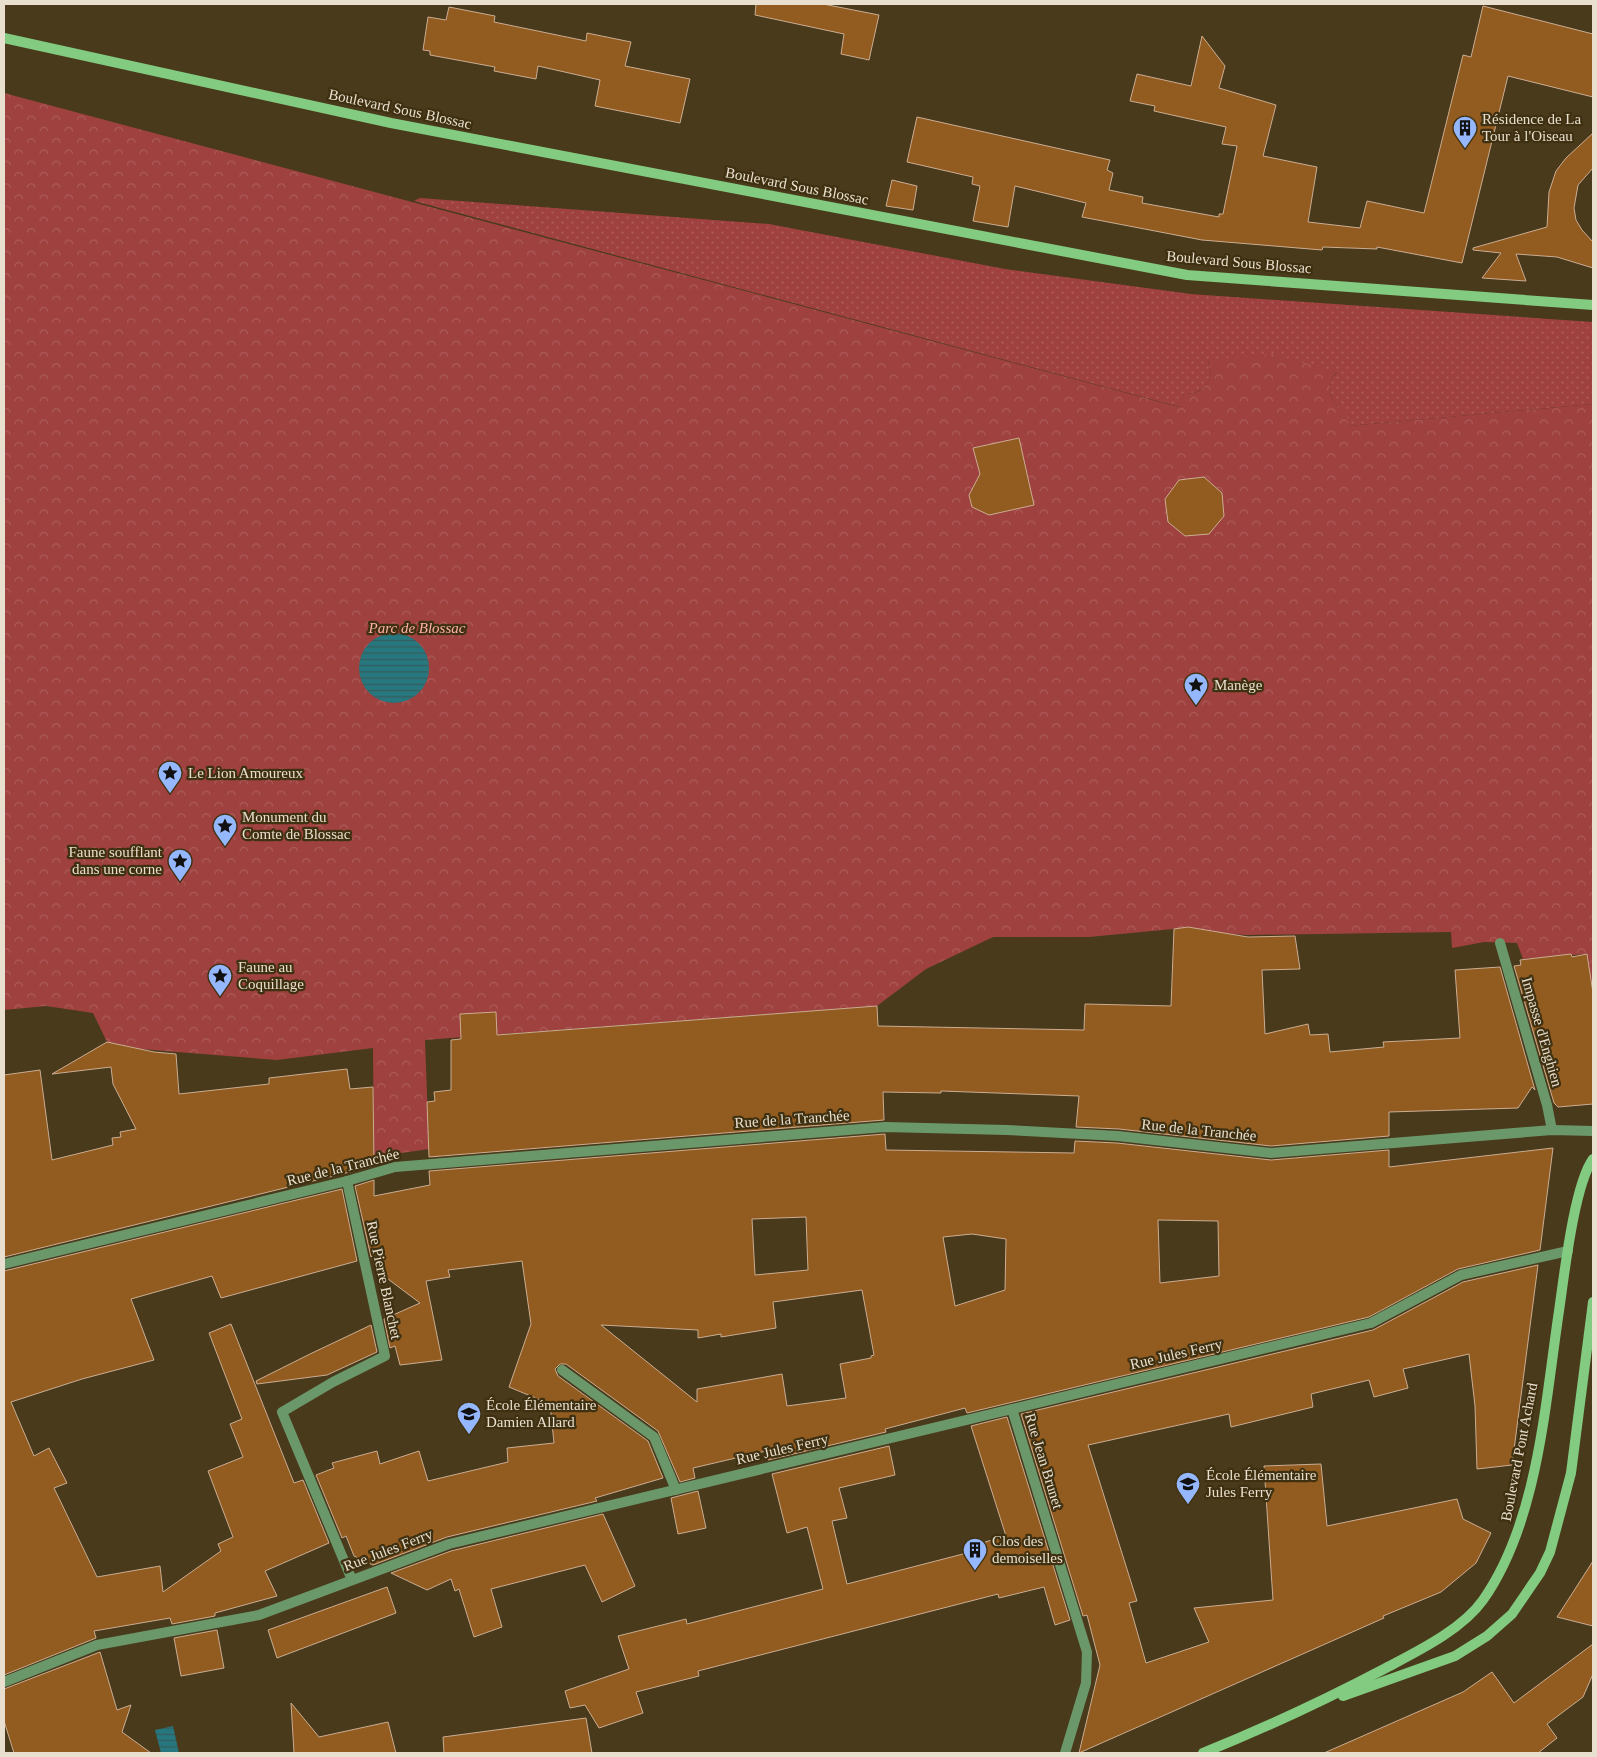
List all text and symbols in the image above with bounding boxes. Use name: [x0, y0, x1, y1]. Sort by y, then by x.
street label: Boulevard Sous Blossac: [327, 86, 473, 132]
place label: Résidence de La Tour à l'Oiseau: [1482, 111, 1581, 144]
building icon: Résidence de La Tour à l'Oiseau: [1452, 115, 1478, 149]
street label: Boulevard Sous Blossac: [724, 164, 870, 208]
street label: Boulevard Sous Blossac: [1166, 248, 1313, 276]
park label: Parc de Blossac: [368, 620, 466, 636]
place icon: Manège: [1183, 672, 1209, 706]
place label: Manège: [1214, 677, 1263, 693]
place icon: Le Lion Amoureux: [157, 760, 183, 794]
place label: Le Lion Amoureux: [188, 765, 303, 781]
place label: Monument du Comte de Blossac: [242, 809, 351, 842]
place icon: Monument du Comte de Blossac: [212, 813, 238, 847]
place label: Faune soufflant dans une corne: [69, 844, 163, 877]
place icon: Faune soufflant dans une corne: [167, 848, 193, 882]
place label: Faune au Coquillage: [238, 959, 304, 992]
place icon: Faune au Coquillage: [207, 963, 233, 997]
street label: Impasse d'Enghien: [1519, 975, 1565, 1089]
street label: Rue de la Tranchée: [734, 1107, 850, 1131]
street label: Rue de la Tranchée: [1141, 1116, 1258, 1144]
street label: Rue de la Tranchée: [285, 1145, 401, 1189]
street label: Rue Pierre Blanchet: [364, 1219, 405, 1342]
street label: Rue Jules Ferry: [1128, 1336, 1224, 1372]
street label: Boulevard Pont Achard: [1498, 1381, 1540, 1523]
place label: École Élémentaire Damien Allard: [486, 1397, 597, 1430]
school or university icon: École Élémentaire Damien Allard: [456, 1401, 482, 1435]
street label: Rue Jean Brunet: [1022, 1411, 1066, 1512]
street label: Rue Jules Ferry: [734, 1431, 830, 1467]
place label: École Élémentaire Jules Ferry: [1206, 1467, 1317, 1500]
school or university icon: École Élémentaire Jules Ferry: [1175, 1471, 1201, 1505]
street label: Rue Jules Ferry: [341, 1525, 435, 1574]
place label: Clos des demoiselles: [992, 1533, 1063, 1566]
building icon: Clos des demoiselles: [962, 1537, 988, 1571]

